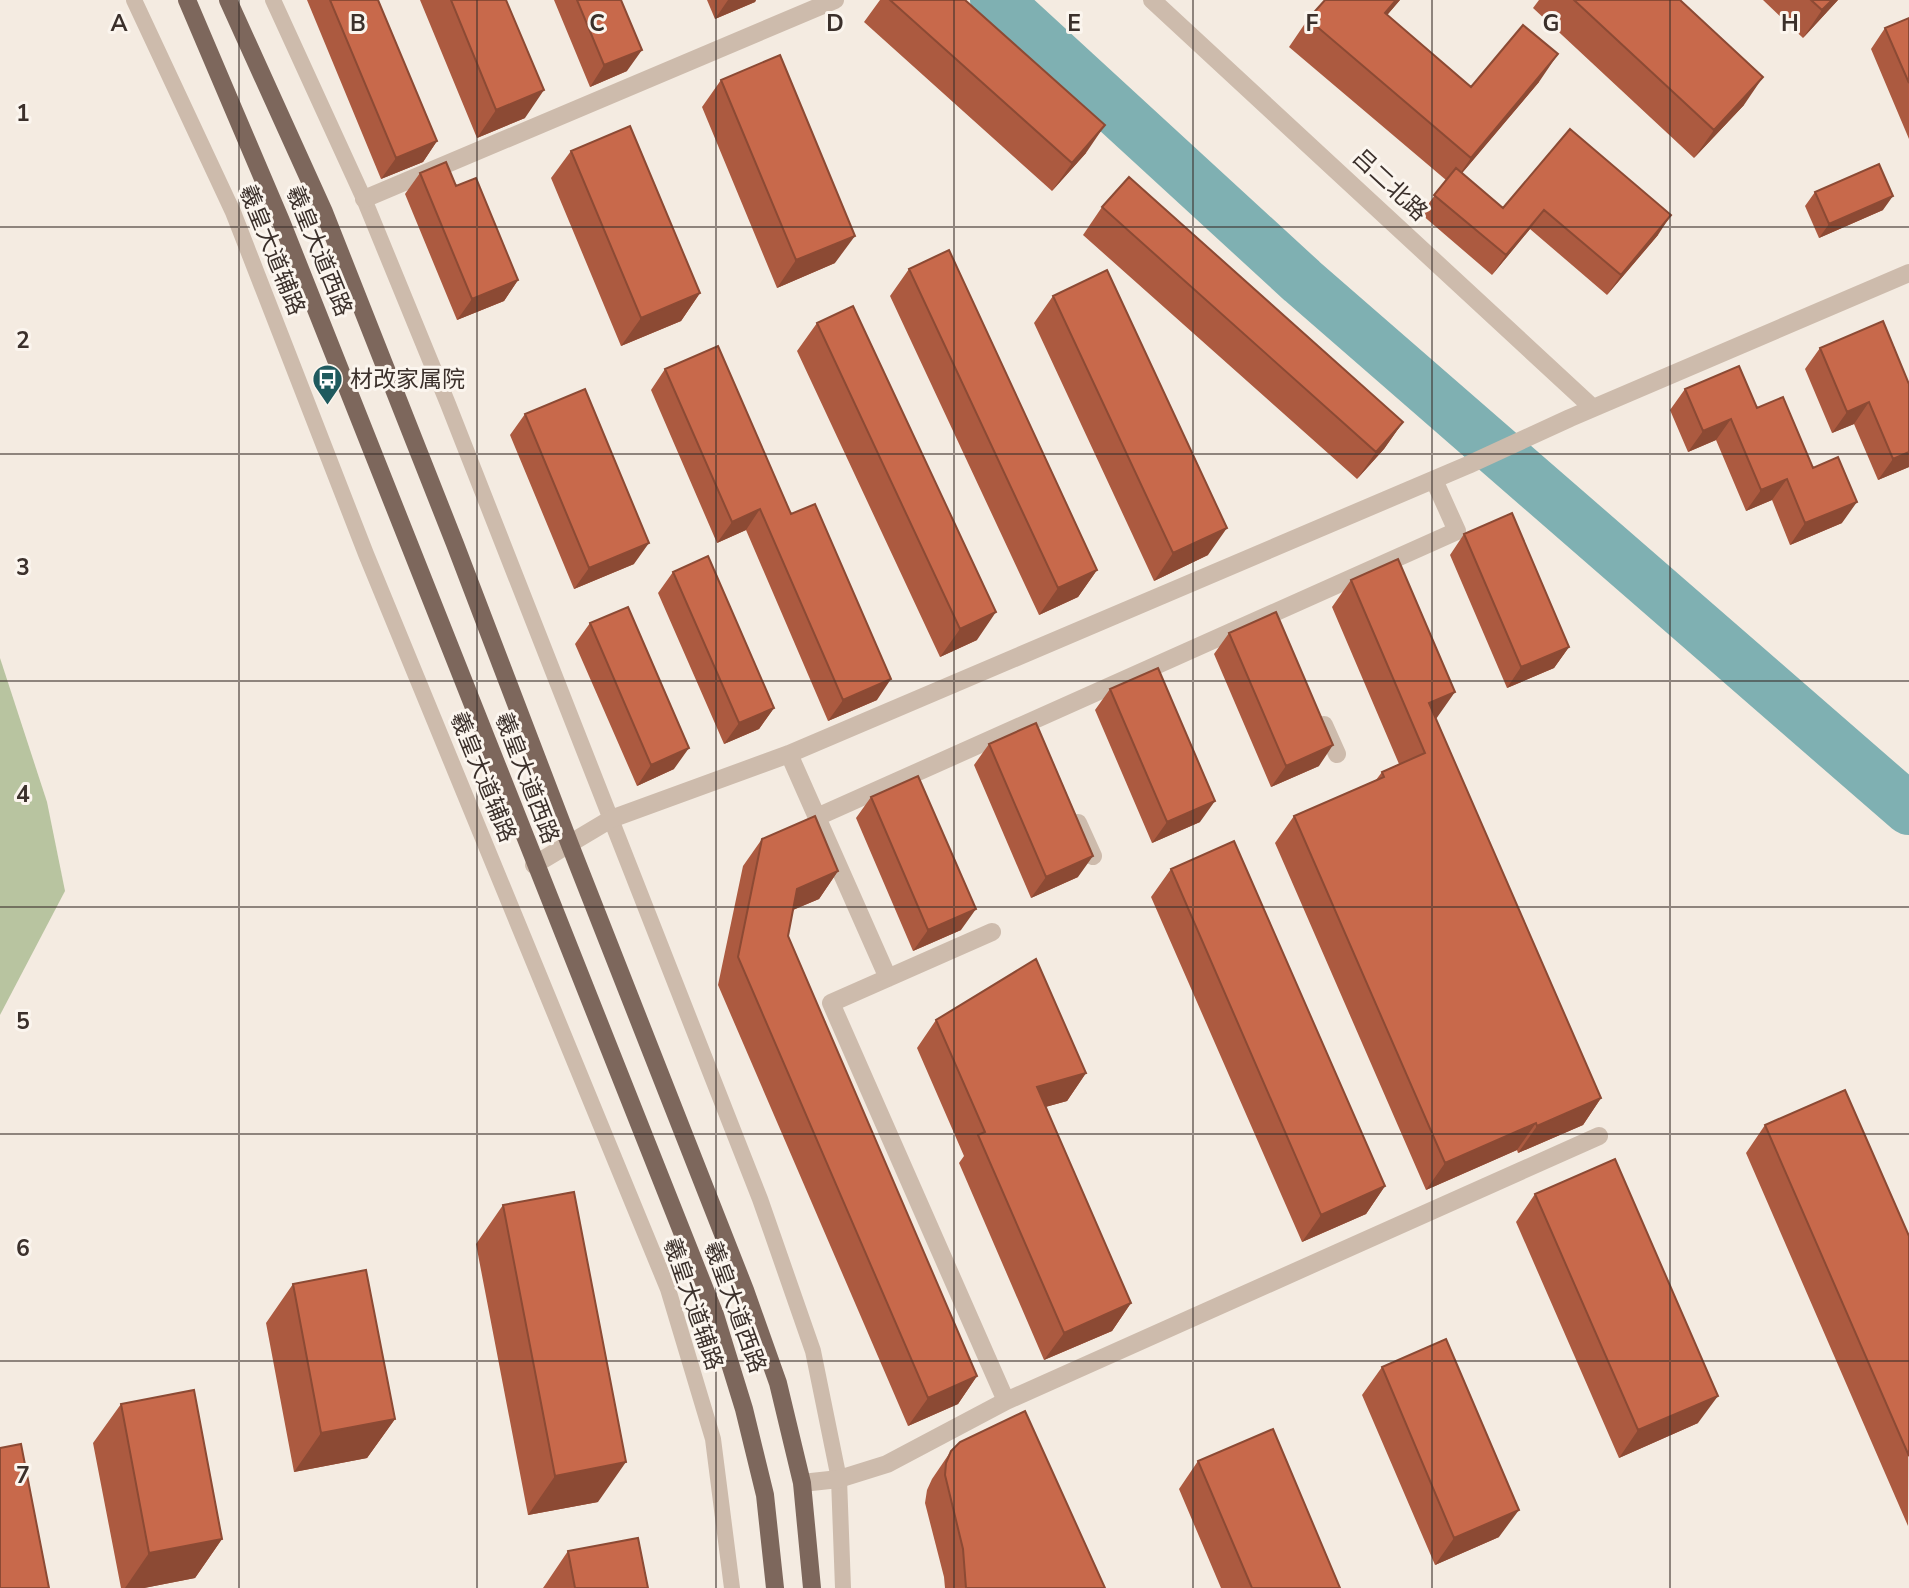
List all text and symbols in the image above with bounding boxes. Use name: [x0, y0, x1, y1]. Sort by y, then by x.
text: A: [110, 8, 128, 39]
text: B: [350, 8, 366, 39]
text: C: [589, 8, 605, 39]
text: D: [826, 8, 844, 39]
text: E: [1067, 8, 1081, 39]
text: F: [1306, 8, 1319, 39]
text: G: [1543, 8, 1559, 39]
text: H: [1781, 8, 1799, 39]
text: 1: [16, 98, 30, 129]
street label: 吕二北路: [1346, 142, 1434, 228]
street label: 羲皇大道辅路: [232, 180, 312, 320]
street label: 羲皇大道西路: [279, 181, 359, 321]
text: 2: [16, 325, 30, 356]
bus stop icon: 材改家属院: [310, 362, 344, 406]
place label: 材改家属院: [350, 364, 465, 395]
text: 3: [16, 552, 30, 583]
street label: 羲皇大道辅路: [443, 707, 523, 847]
street label: 羲皇大道西路: [488, 708, 566, 848]
text: 4: [16, 779, 30, 810]
text: 5: [16, 1006, 30, 1037]
text: 6: [16, 1233, 30, 1264]
street label: 羲皇大道辅路: [656, 1234, 730, 1374]
street label: 羲皇大道西路: [697, 1237, 773, 1377]
text: 7: [16, 1460, 30, 1491]

